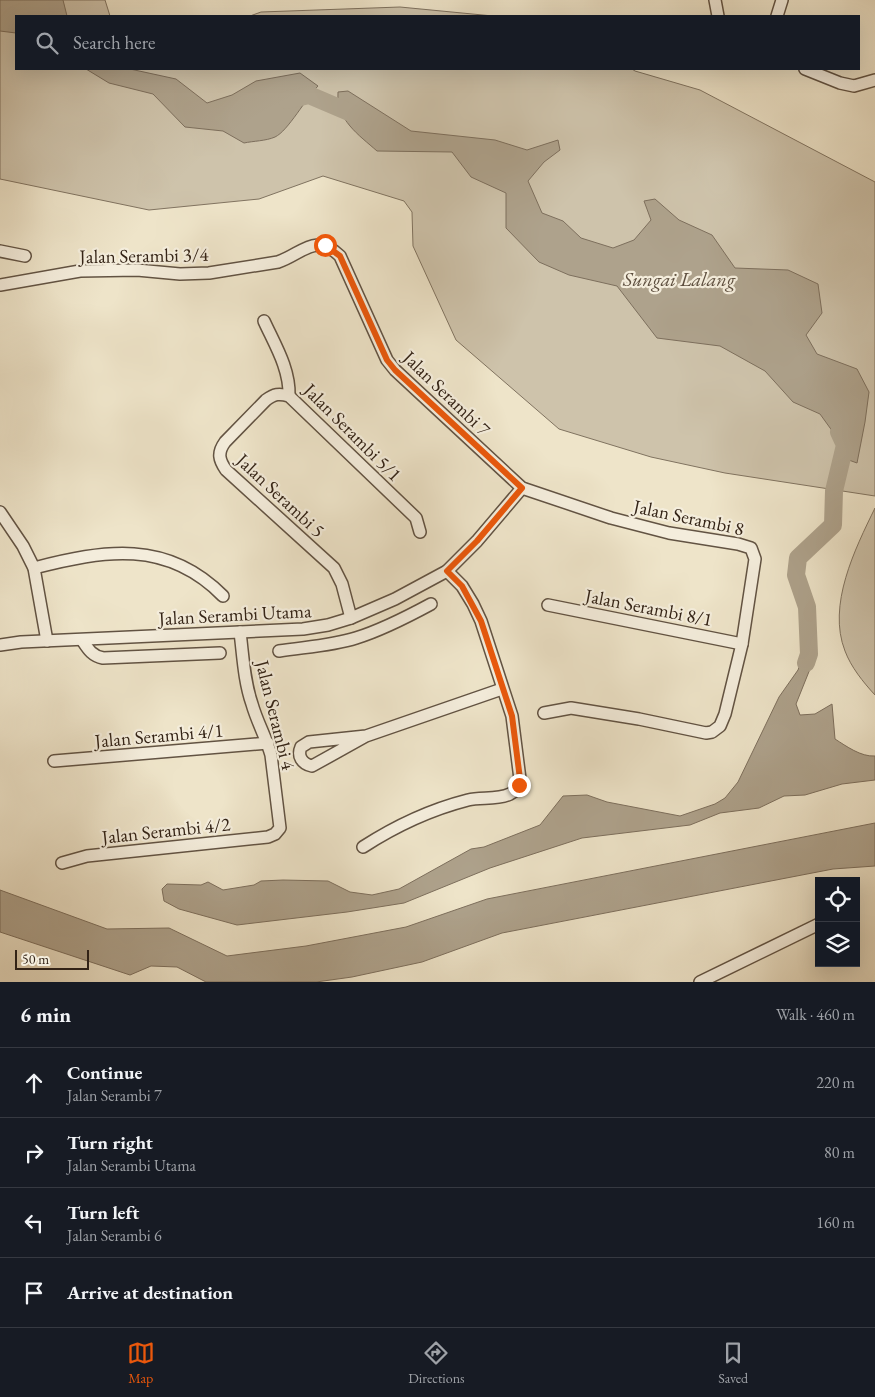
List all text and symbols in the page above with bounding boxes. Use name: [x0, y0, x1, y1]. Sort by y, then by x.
search box: [15, 15, 860, 70]
icon: search: [33, 29, 61, 57]
text: Search here: [73, 30, 155, 55]
route start: [314, 234, 337, 257]
street label: Jalan Serambi 3/4: [77, 242, 210, 269]
water label: Sungai Lalang: [622, 266, 736, 292]
street label: Jalan Serambi 7: [396, 344, 496, 442]
street label: Jalan Serambi 5/1: [297, 376, 407, 487]
street label: Jalan Serambi 5: [230, 447, 330, 543]
street label: Jalan Serambi 8: [629, 493, 746, 541]
street label: Jalan Serambi 8/1: [581, 583, 715, 632]
street label: Jalan Serambi Utama: [156, 598, 313, 631]
street label: Jalan Serambi 4: [249, 656, 301, 773]
street label: Jalan Serambi 4/1: [92, 717, 224, 754]
route end: [508, 774, 531, 797]
street label: Jalan Serambi 4/2: [99, 811, 232, 850]
map controls: [815, 877, 860, 967]
button: locate: [815, 877, 860, 922]
button: layers: [815, 922, 860, 967]
scale bar: [15, 947, 89, 970]
text: 50 m: [22, 950, 49, 968]
text: 6 min: [20, 1001, 71, 1028]
text: Walk · 460 m: [776, 1004, 855, 1025]
text: Continue: [67, 1060, 142, 1085]
icon: ahead: [20, 1069, 48, 1097]
text: 220 m: [816, 1072, 855, 1093]
text: Jalan Serambi 7: [67, 1085, 162, 1106]
text: Turn right: [67, 1130, 153, 1155]
icon: right: [20, 1139, 48, 1167]
text: 80 m: [824, 1142, 855, 1163]
text: Jalan Serambi Utama: [67, 1155, 196, 1176]
text: Turn left: [67, 1200, 139, 1225]
icon: left: [20, 1209, 48, 1237]
text: 160 m: [816, 1212, 855, 1233]
text: Jalan Serambi 6: [67, 1225, 162, 1246]
icon: arrive: [20, 1279, 48, 1307]
text: Arrive at destination: [67, 1280, 233, 1305]
tab: Map: [127, 1339, 155, 1387]
tab: Directions: [408, 1339, 465, 1387]
tab: Saved: [718, 1339, 748, 1387]

